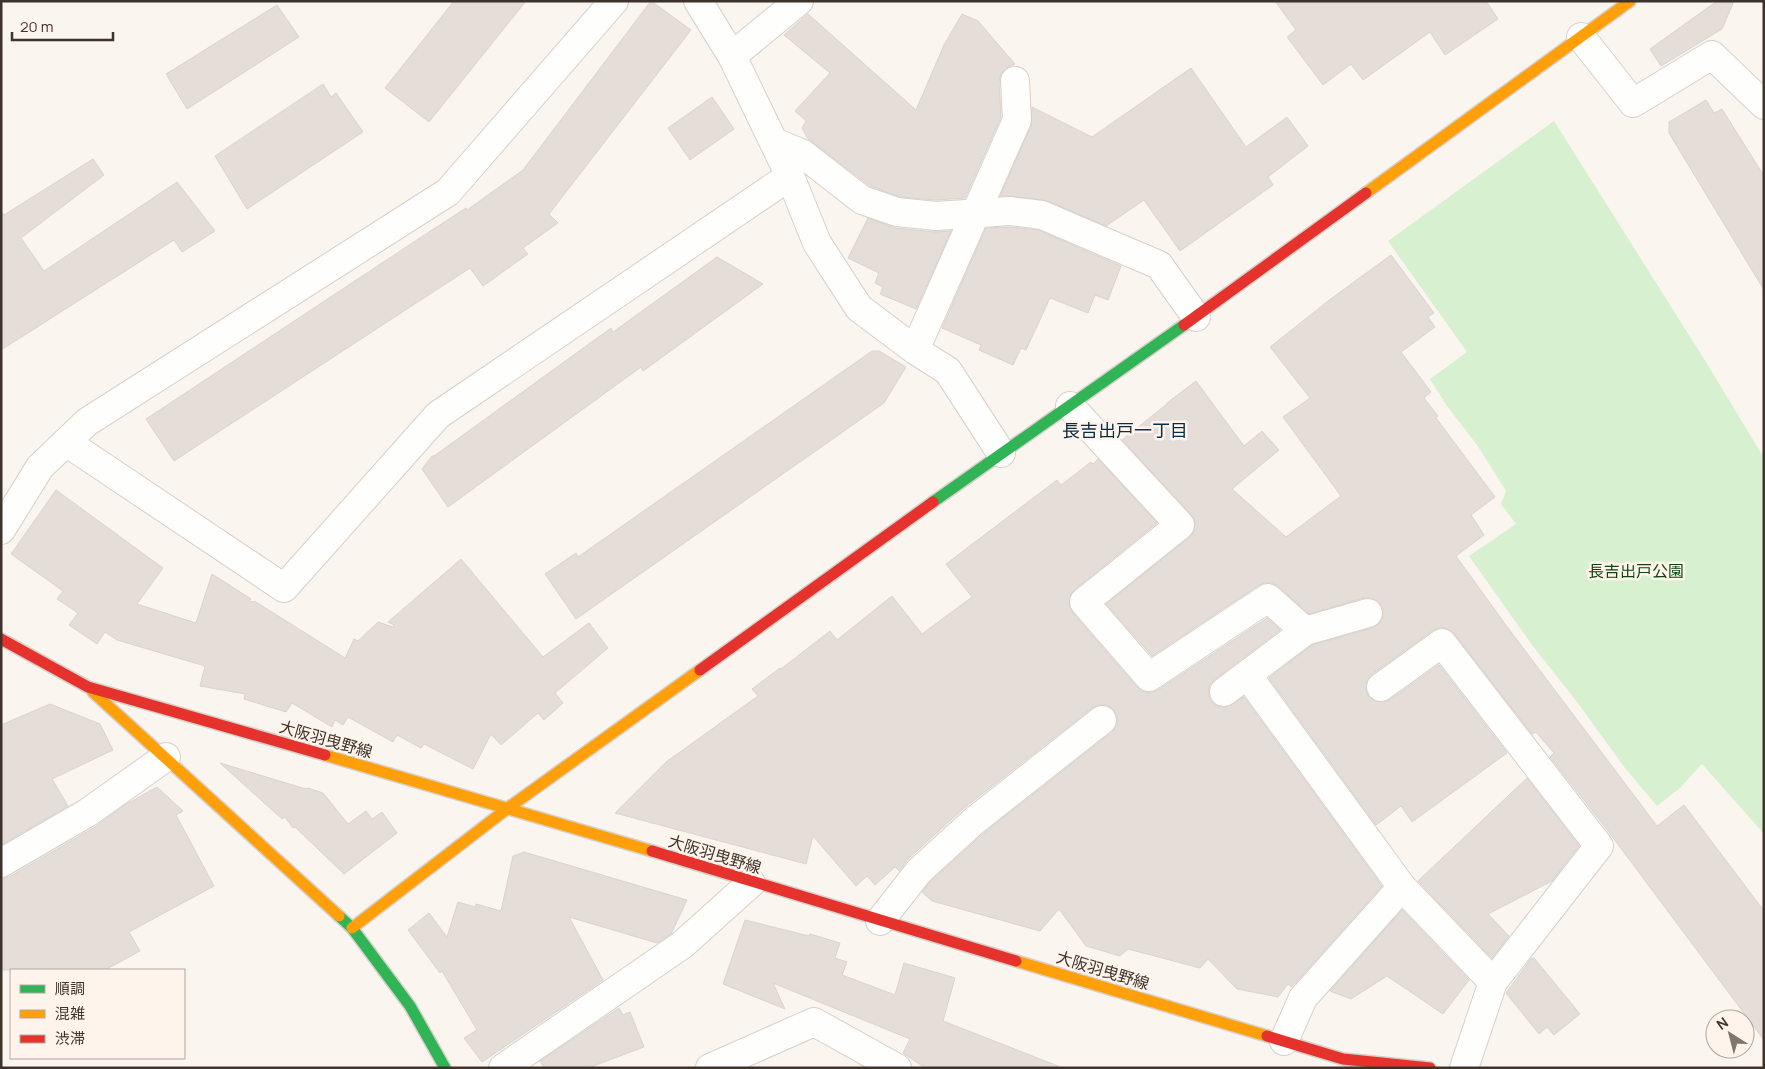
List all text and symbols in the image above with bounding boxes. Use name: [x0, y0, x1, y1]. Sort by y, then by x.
scale bar: [12, 10, 114, 42]
text: 20 m: [20, 16, 53, 37]
district label: 長吉出戸一丁目: [1062, 418, 1188, 442]
park label: 長吉出戸公園: [1588, 560, 1684, 582]
street label: 大阪羽曳野線: [277, 715, 375, 763]
street label: 大阪羽曳野線: [666, 829, 764, 879]
street label: 大阪羽曳野線: [1054, 945, 1152, 995]
legend: [10, 969, 185, 1059]
text: 順調: [55, 978, 85, 999]
text: 混雑: [55, 1003, 85, 1024]
north arrow: [1705, 1009, 1755, 1059]
text: N: [1712, 1012, 1732, 1034]
text: 渋滞: [55, 1028, 85, 1049]

